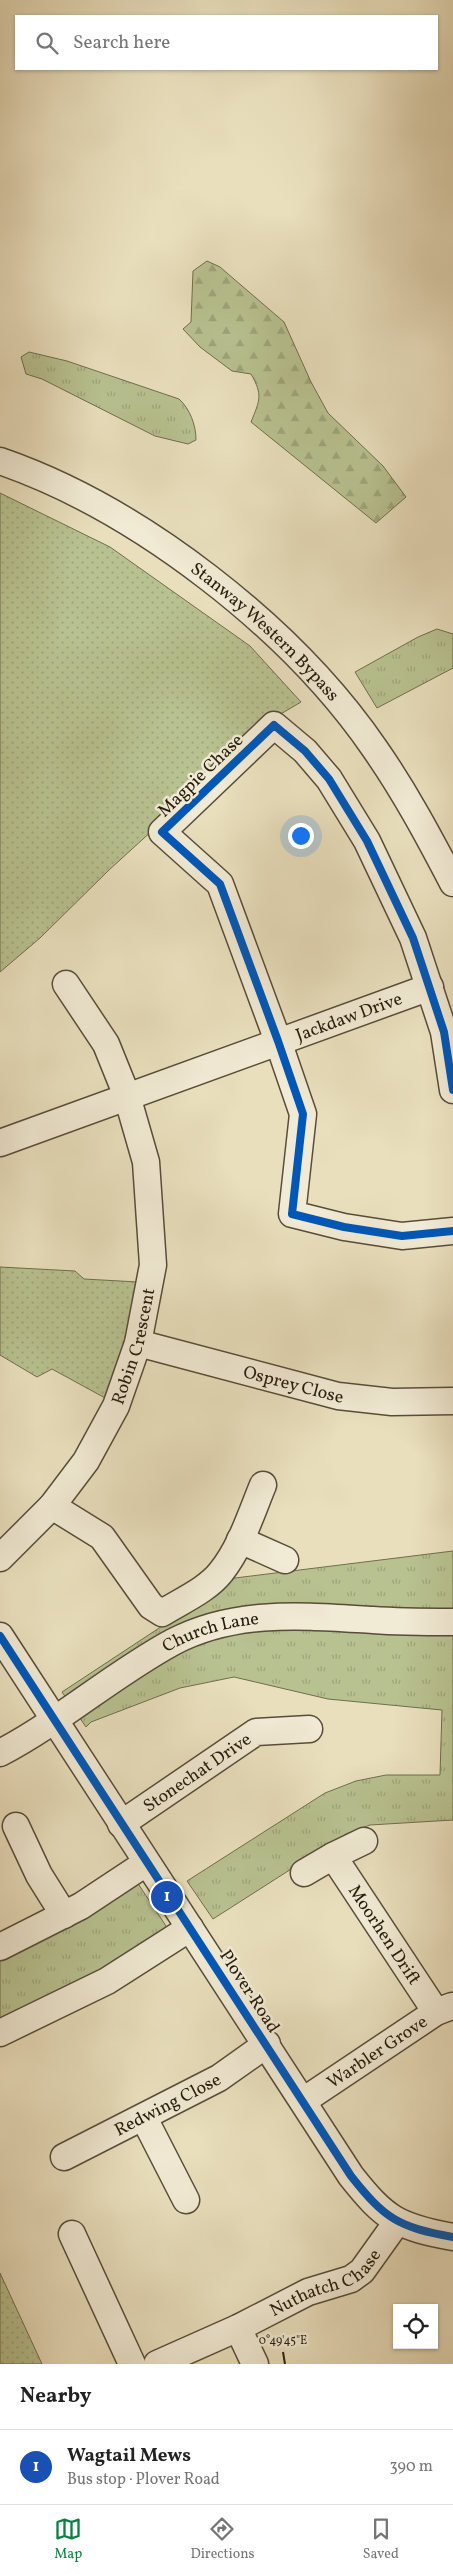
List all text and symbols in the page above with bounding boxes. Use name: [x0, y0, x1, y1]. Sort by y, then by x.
search box: [15, 15, 438, 70]
icon: search: [33, 29, 61, 57]
text: Search here: [73, 30, 170, 56]
street label: Stanway Western Bypass: [185, 557, 344, 707]
street label: Magpie Chase: [153, 729, 249, 823]
your location: [288, 823, 314, 849]
street label: Jackdaw Drive: [293, 987, 406, 1049]
street label: Robin Crescent: [106, 1286, 162, 1408]
street label: Osprey Close: [240, 1360, 345, 1411]
street label: Church Lane: [158, 1607, 260, 1660]
street label: Stonechat Drive: [139, 1728, 257, 1819]
pin: 1: [151, 1878, 183, 1916]
street label: Moorhen Drift: [341, 1880, 426, 1990]
street label: Plover Road: [212, 1945, 285, 2038]
street label: Warbler Grove: [323, 2010, 433, 2095]
street label: Redwing Close: [110, 2068, 226, 2143]
street label: Nuthatch Chase: [266, 2245, 388, 2324]
map controls: [393, 2304, 438, 2349]
button: locate: [393, 2304, 438, 2349]
text: 0°49'45"E: [259, 2333, 307, 2349]
text: Nearby: [20, 2382, 91, 2411]
text: Wagtail Mews: [67, 2443, 191, 2469]
text: 1: [33, 2456, 39, 2478]
text: 390 m: [390, 2456, 433, 2478]
text: Bus stop · Plover Road: [67, 2469, 220, 2491]
tab: Map: [54, 2515, 82, 2564]
tab: Directions: [190, 2515, 255, 2564]
tab: Saved: [363, 2515, 399, 2564]

